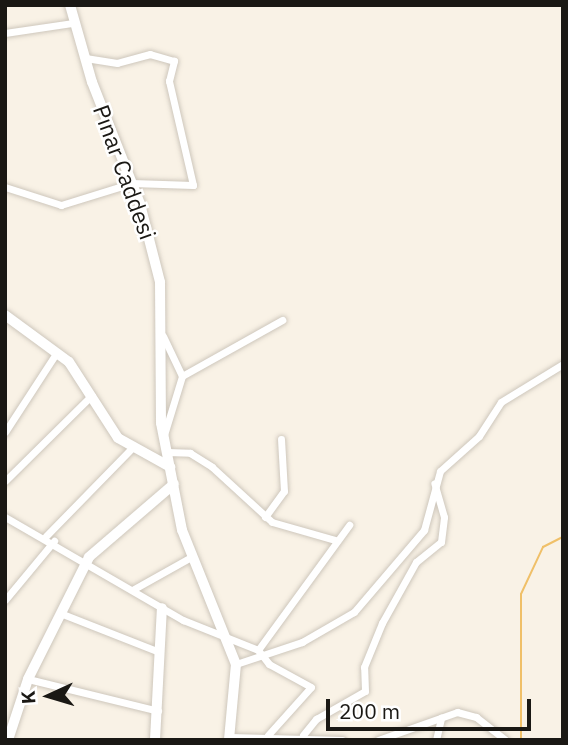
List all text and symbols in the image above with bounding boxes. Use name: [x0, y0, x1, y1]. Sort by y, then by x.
street label: Pınar Caddesi: [88, 101, 162, 243]
north arrow: [14, 661, 84, 731]
scale bar: [330, 686, 535, 730]
text: K: [16, 690, 40, 705]
text: 200 m: [339, 697, 400, 725]

